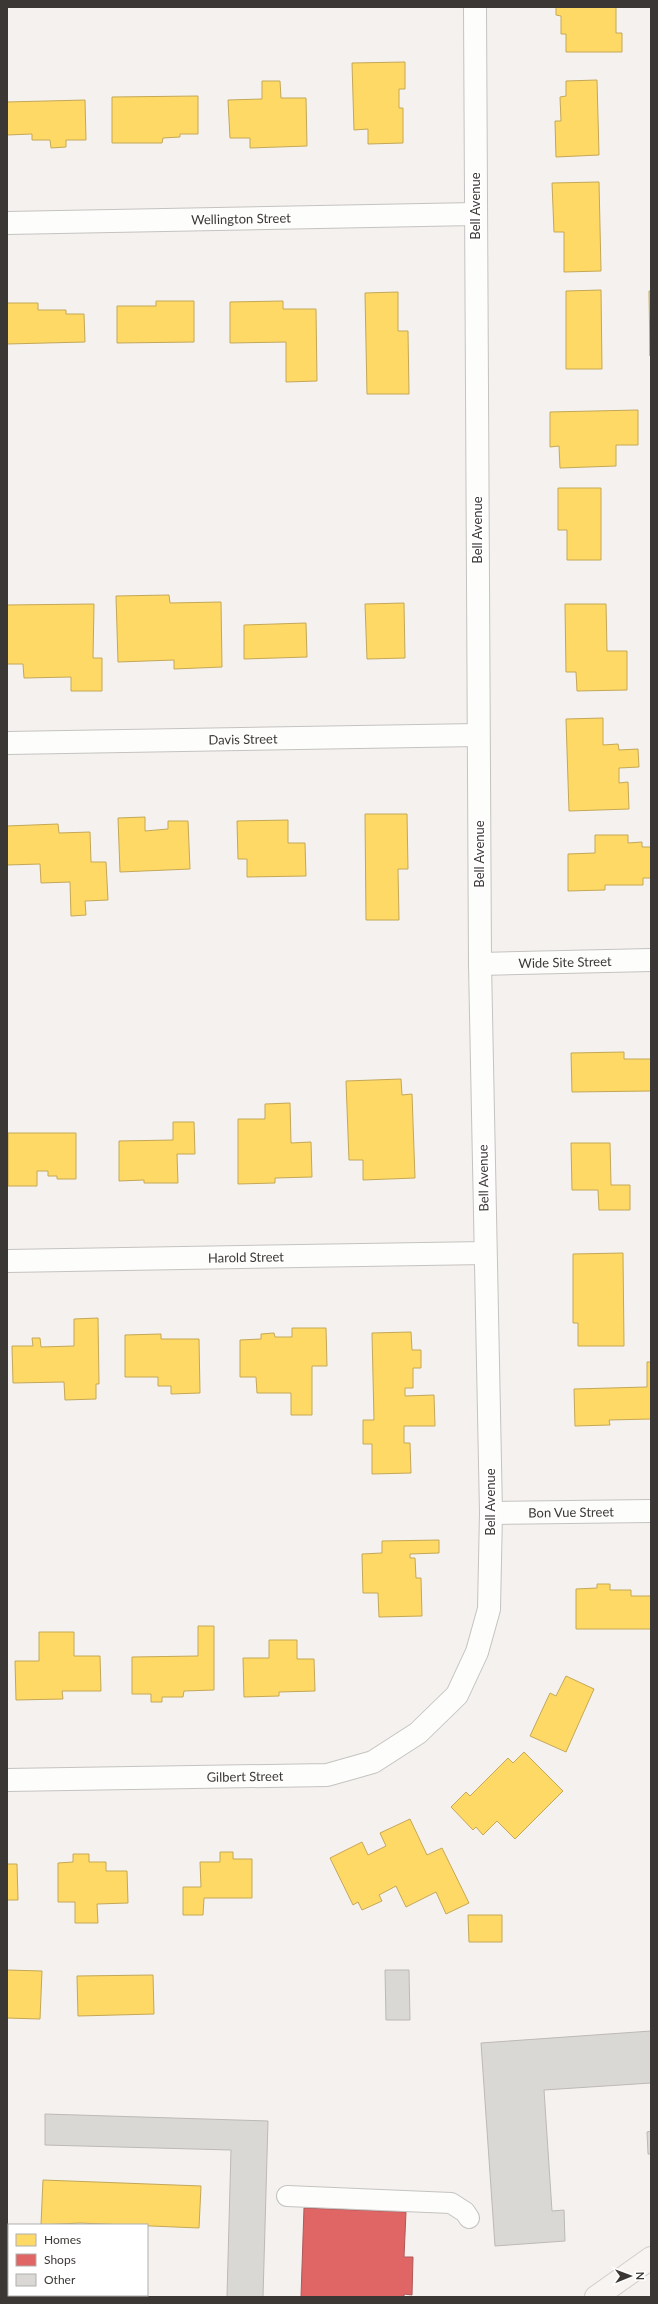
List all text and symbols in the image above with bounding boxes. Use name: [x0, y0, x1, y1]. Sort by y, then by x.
street label: Bell Avenue: [467, 172, 483, 240]
street label: Wellington Street: [191, 210, 291, 227]
street label: Bell Avenue: [469, 496, 485, 564]
street label: Davis Street: [208, 730, 278, 748]
street label: Bell Avenue: [471, 820, 487, 888]
street label: Wide Site Street: [518, 953, 612, 971]
street label: Bell Avenue: [474, 1144, 492, 1212]
street label: Harold Street: [208, 1248, 284, 1266]
street label: Bell Avenue: [482, 1468, 498, 1536]
street label: Bon Vue Street: [528, 1503, 614, 1521]
street label: Gilbert Street: [206, 1768, 284, 1785]
legend: [8, 2224, 148, 2296]
text: Homes: [44, 2232, 81, 2247]
text: Shops: [44, 2252, 76, 2267]
north arrow: [610, 2256, 650, 2296]
text: N: [634, 2271, 647, 2280]
text: Other: [44, 2272, 76, 2287]

